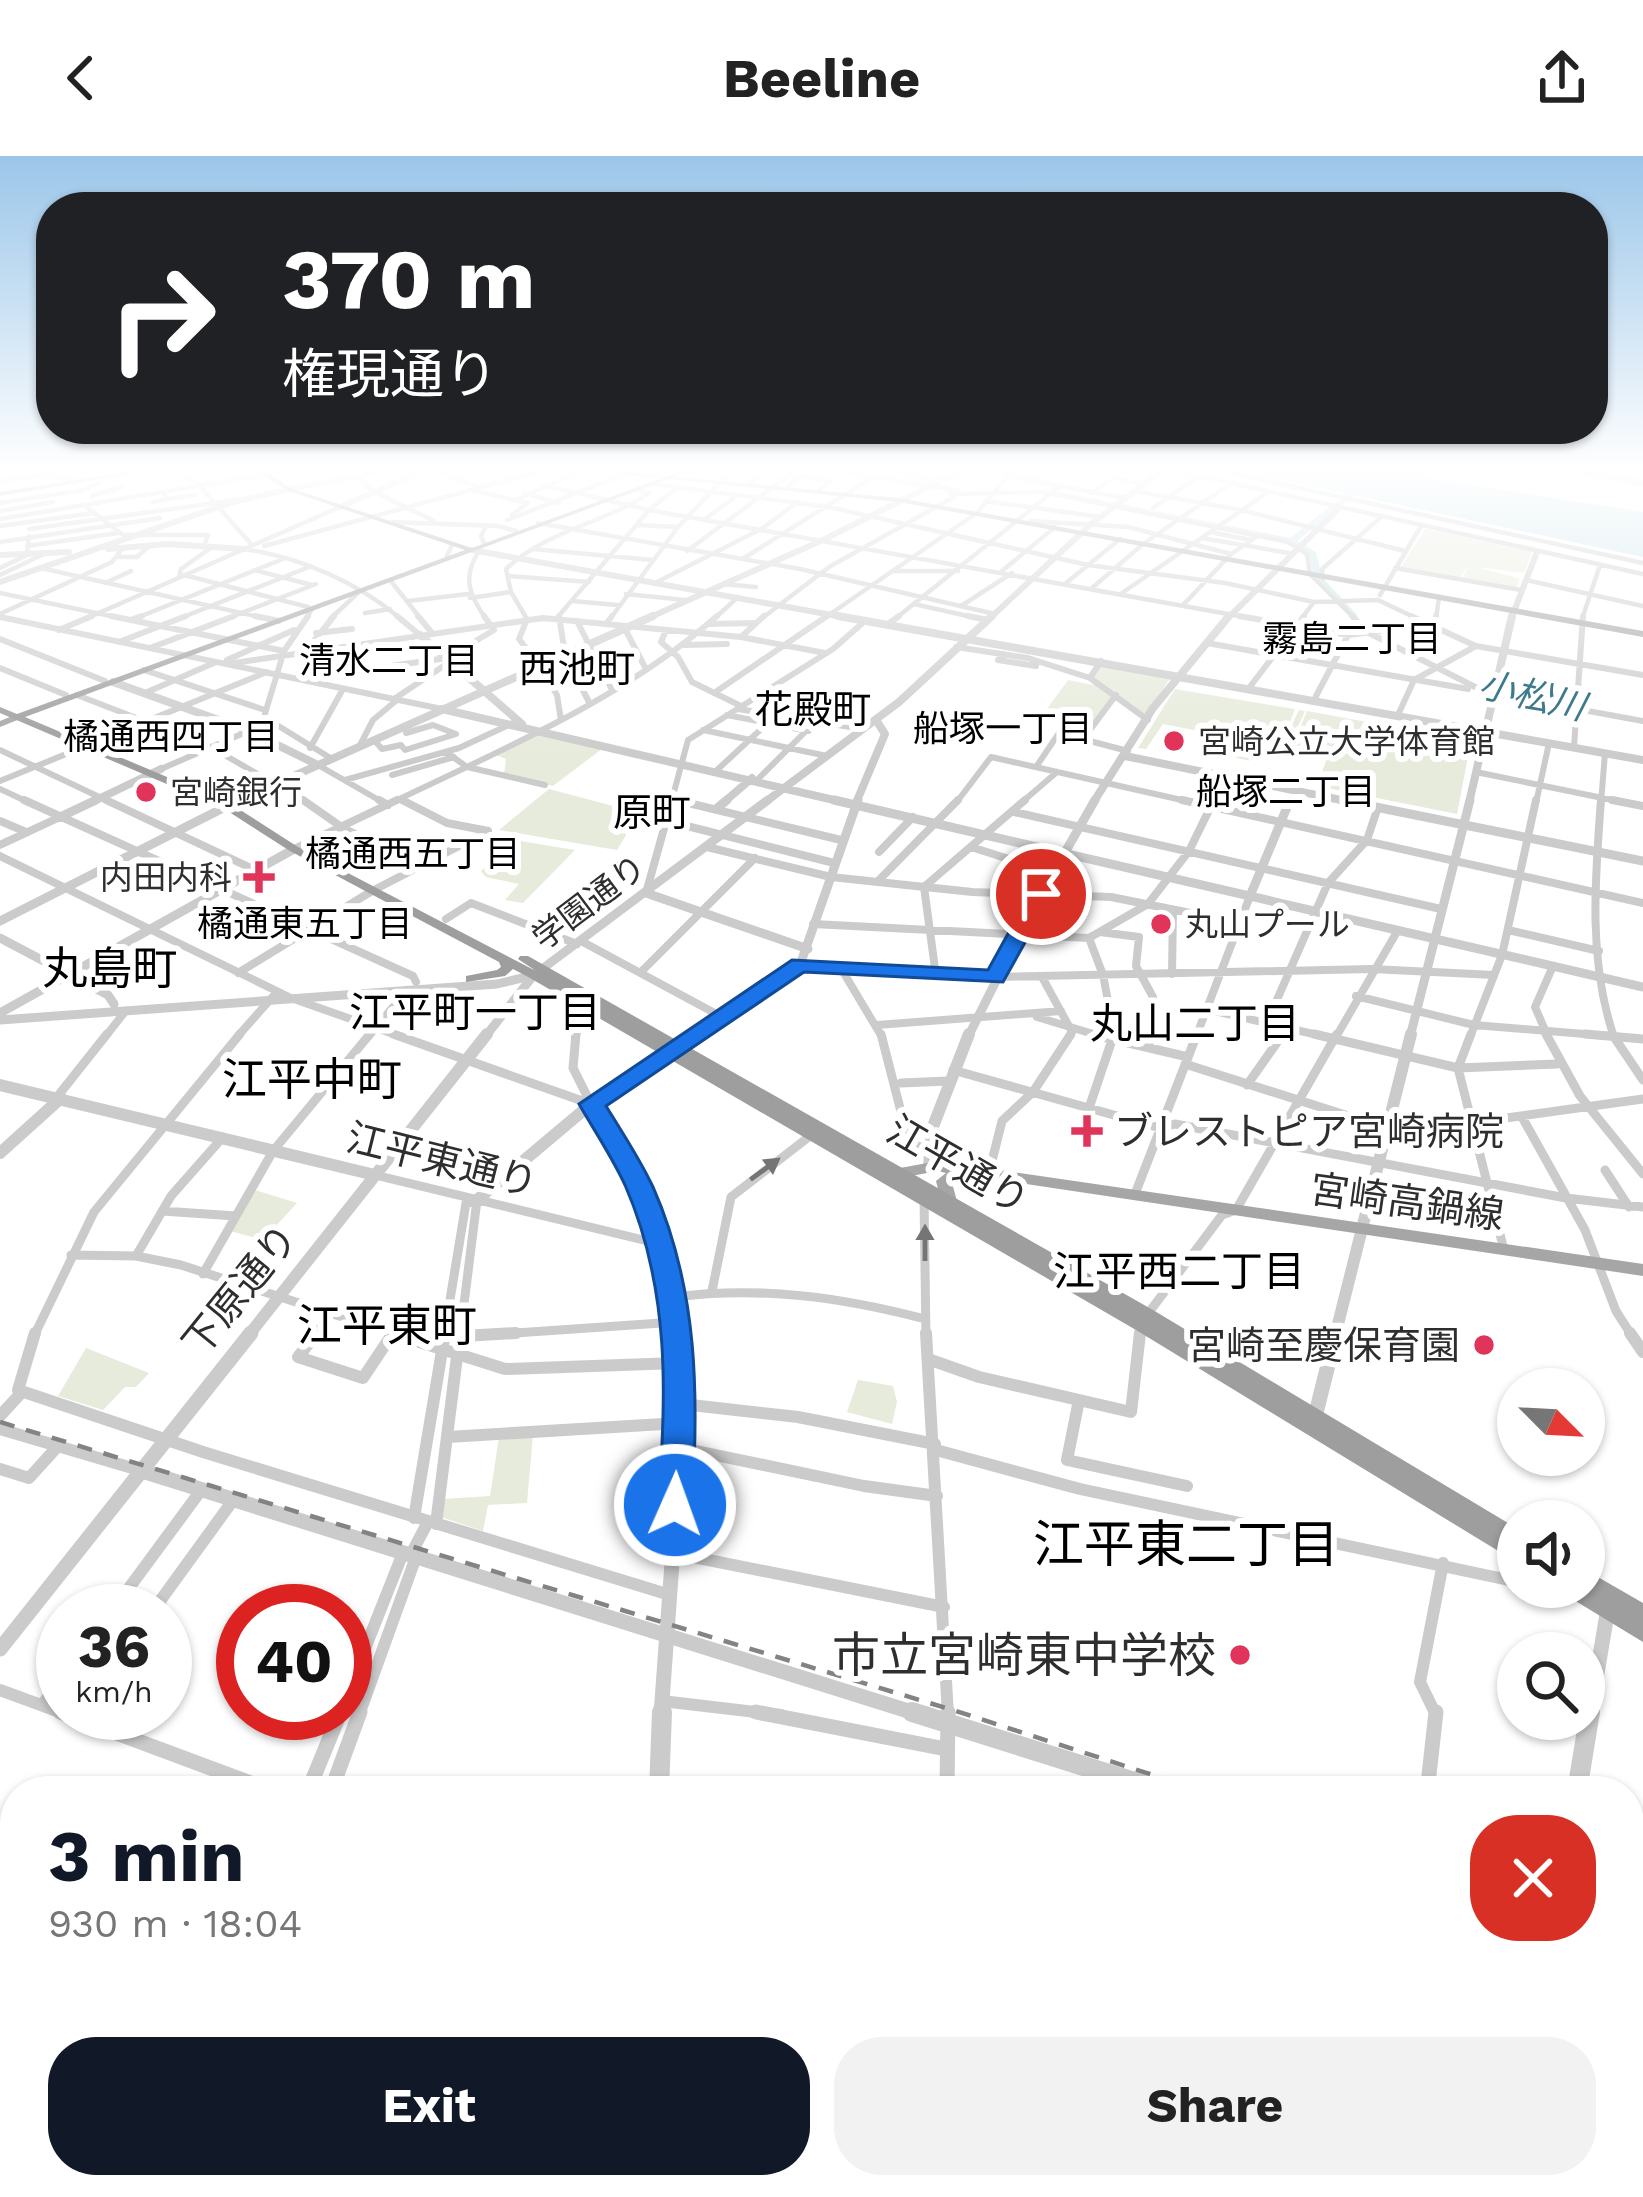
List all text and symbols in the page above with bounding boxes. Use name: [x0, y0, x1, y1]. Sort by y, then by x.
icon: back: [48, 45, 114, 111]
icon: share: [1529, 45, 1595, 111]
text: Beeline: [723, 47, 920, 110]
text: 370 m: [282, 230, 536, 328]
icon: right: [84, 240, 240, 396]
text: 権現通り: [282, 343, 498, 406]
district label: 霧島二丁目: [1262, 618, 1442, 660]
district label: 清水二丁目: [299, 640, 479, 682]
district label: 西池町: [518, 646, 636, 691]
water label: 小松川: [1475, 663, 1593, 730]
district label: 花殿町: [754, 687, 872, 732]
district label: 船塚一丁目: [913, 708, 1093, 750]
district label: 橘通西四丁目: [63, 716, 279, 758]
place label: 宮崎公立大学体育館: [1198, 722, 1495, 761]
marker: 宮崎公立大学体育館: [1161, 728, 1187, 754]
district label: 船塚二丁目: [1196, 771, 1376, 813]
place label: 宮崎銀行: [170, 773, 302, 812]
marker: 宮崎銀行: [133, 779, 159, 805]
district label: 原町: [613, 790, 691, 835]
district label: 橘通西五丁目: [305, 833, 521, 875]
pin: [990, 843, 1092, 945]
street label: 学園通り: [525, 847, 653, 957]
place label: 内田内科: [100, 858, 232, 897]
marker: 内田内科: [243, 861, 275, 893]
icon: arrive: [1008, 861, 1074, 927]
district label: 橘通東五丁目: [197, 903, 413, 945]
place label: 丸山プール: [1185, 905, 1350, 944]
marker: 丸山プール: [1148, 911, 1174, 937]
district label: 丸島町: [42, 942, 178, 995]
district label: 江平町一丁目: [349, 988, 601, 1037]
district label: 丸山二丁目: [1090, 999, 1300, 1048]
district label: 江平中町: [222, 1053, 402, 1106]
street label: 江平通り: [879, 1107, 1037, 1223]
place label: ブレストピア宮崎病院: [1114, 1109, 1504, 1154]
street label: 江平東通り: [342, 1115, 542, 1205]
marker: ブレストピア宮崎病院: [1071, 1115, 1103, 1147]
one-way arrow: [749, 1157, 781, 1181]
street label: 宮崎高鍋線: [1307, 1166, 1507, 1238]
street label: 下原通り: [173, 1215, 307, 1365]
one-way arrow: [915, 1223, 935, 1261]
district label: 江平西二丁目: [1053, 1247, 1305, 1296]
district label: 江平東町: [297, 1299, 477, 1352]
place label: 宮崎至慶保育園: [1187, 1323, 1460, 1368]
marker: 宮崎至慶保育園: [1471, 1332, 1497, 1358]
north arrow: [1497, 1368, 1605, 1476]
map controls: [1497, 1368, 1605, 1740]
position arrow: [612, 1442, 738, 1568]
button: sound: [1497, 1500, 1605, 1608]
district label: 江平東二丁目: [1033, 1515, 1339, 1574]
speed limit sign: 40: [216, 1584, 372, 1740]
text: 36: [78, 1611, 150, 1682]
place label: 市立宮崎東中学校: [832, 1627, 1216, 1684]
button: search: [1497, 1632, 1605, 1740]
marker: 市立宮崎東中学校: [1227, 1642, 1253, 1668]
text: km/h: [75, 1674, 153, 1709]
text: 3 min: [48, 1814, 245, 1898]
button: close: [1470, 1815, 1596, 1941]
text: 930 m · 18:04: [48, 1901, 302, 1946]
button: Exit: [48, 2037, 810, 2175]
button: Share: [834, 2037, 1596, 2175]

